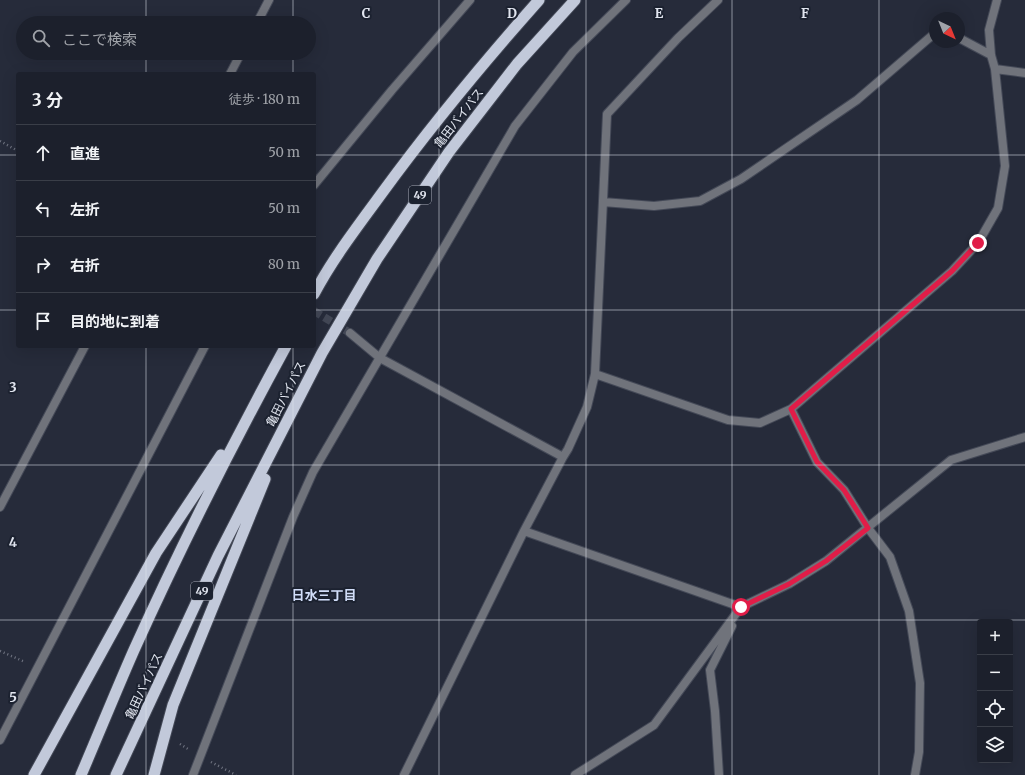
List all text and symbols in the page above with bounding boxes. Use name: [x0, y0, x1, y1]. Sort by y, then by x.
text: C: [362, 5, 371, 22]
text: D: [507, 5, 517, 22]
text: E: [655, 5, 664, 22]
text: F: [801, 5, 809, 22]
north arrow: [929, 12, 965, 48]
search box: [16, 16, 316, 60]
icon: search: [30, 27, 52, 49]
text: ここで検索: [62, 30, 137, 49]
street label: 亀田バイパス: [431, 85, 487, 151]
text: 3 分: [32, 89, 63, 111]
text: 徒歩 · 180 m: [229, 91, 300, 108]
icon: ahead: [32, 142, 54, 164]
text: 直進: [70, 144, 100, 163]
text: 50 m: [268, 144, 300, 161]
road number: 49: [409, 186, 431, 204]
icon: left: [32, 198, 54, 220]
text: 左折: [70, 200, 100, 219]
text: 50 m: [268, 200, 300, 217]
route end: [969, 234, 987, 252]
icon: right: [32, 254, 54, 276]
text: 右折: [70, 256, 100, 275]
text: 80 m: [268, 256, 300, 273]
icon: arrive: [32, 310, 54, 332]
text: 目的地に到着: [70, 312, 160, 331]
street label: 亀田バイパス: [263, 358, 309, 429]
text: 3: [9, 379, 17, 396]
text: 4: [9, 534, 18, 551]
road number: 49: [191, 582, 213, 600]
district label: 日水三丁目: [291, 587, 357, 604]
route start: [732, 598, 750, 616]
map controls: [977, 619, 1013, 763]
button: +: [977, 619, 1013, 655]
street label: 亀田バイパス: [122, 650, 166, 721]
button: −: [977, 655, 1013, 691]
text: 5: [9, 689, 17, 706]
button: locate: [977, 691, 1013, 727]
button: layers: [977, 727, 1013, 763]

